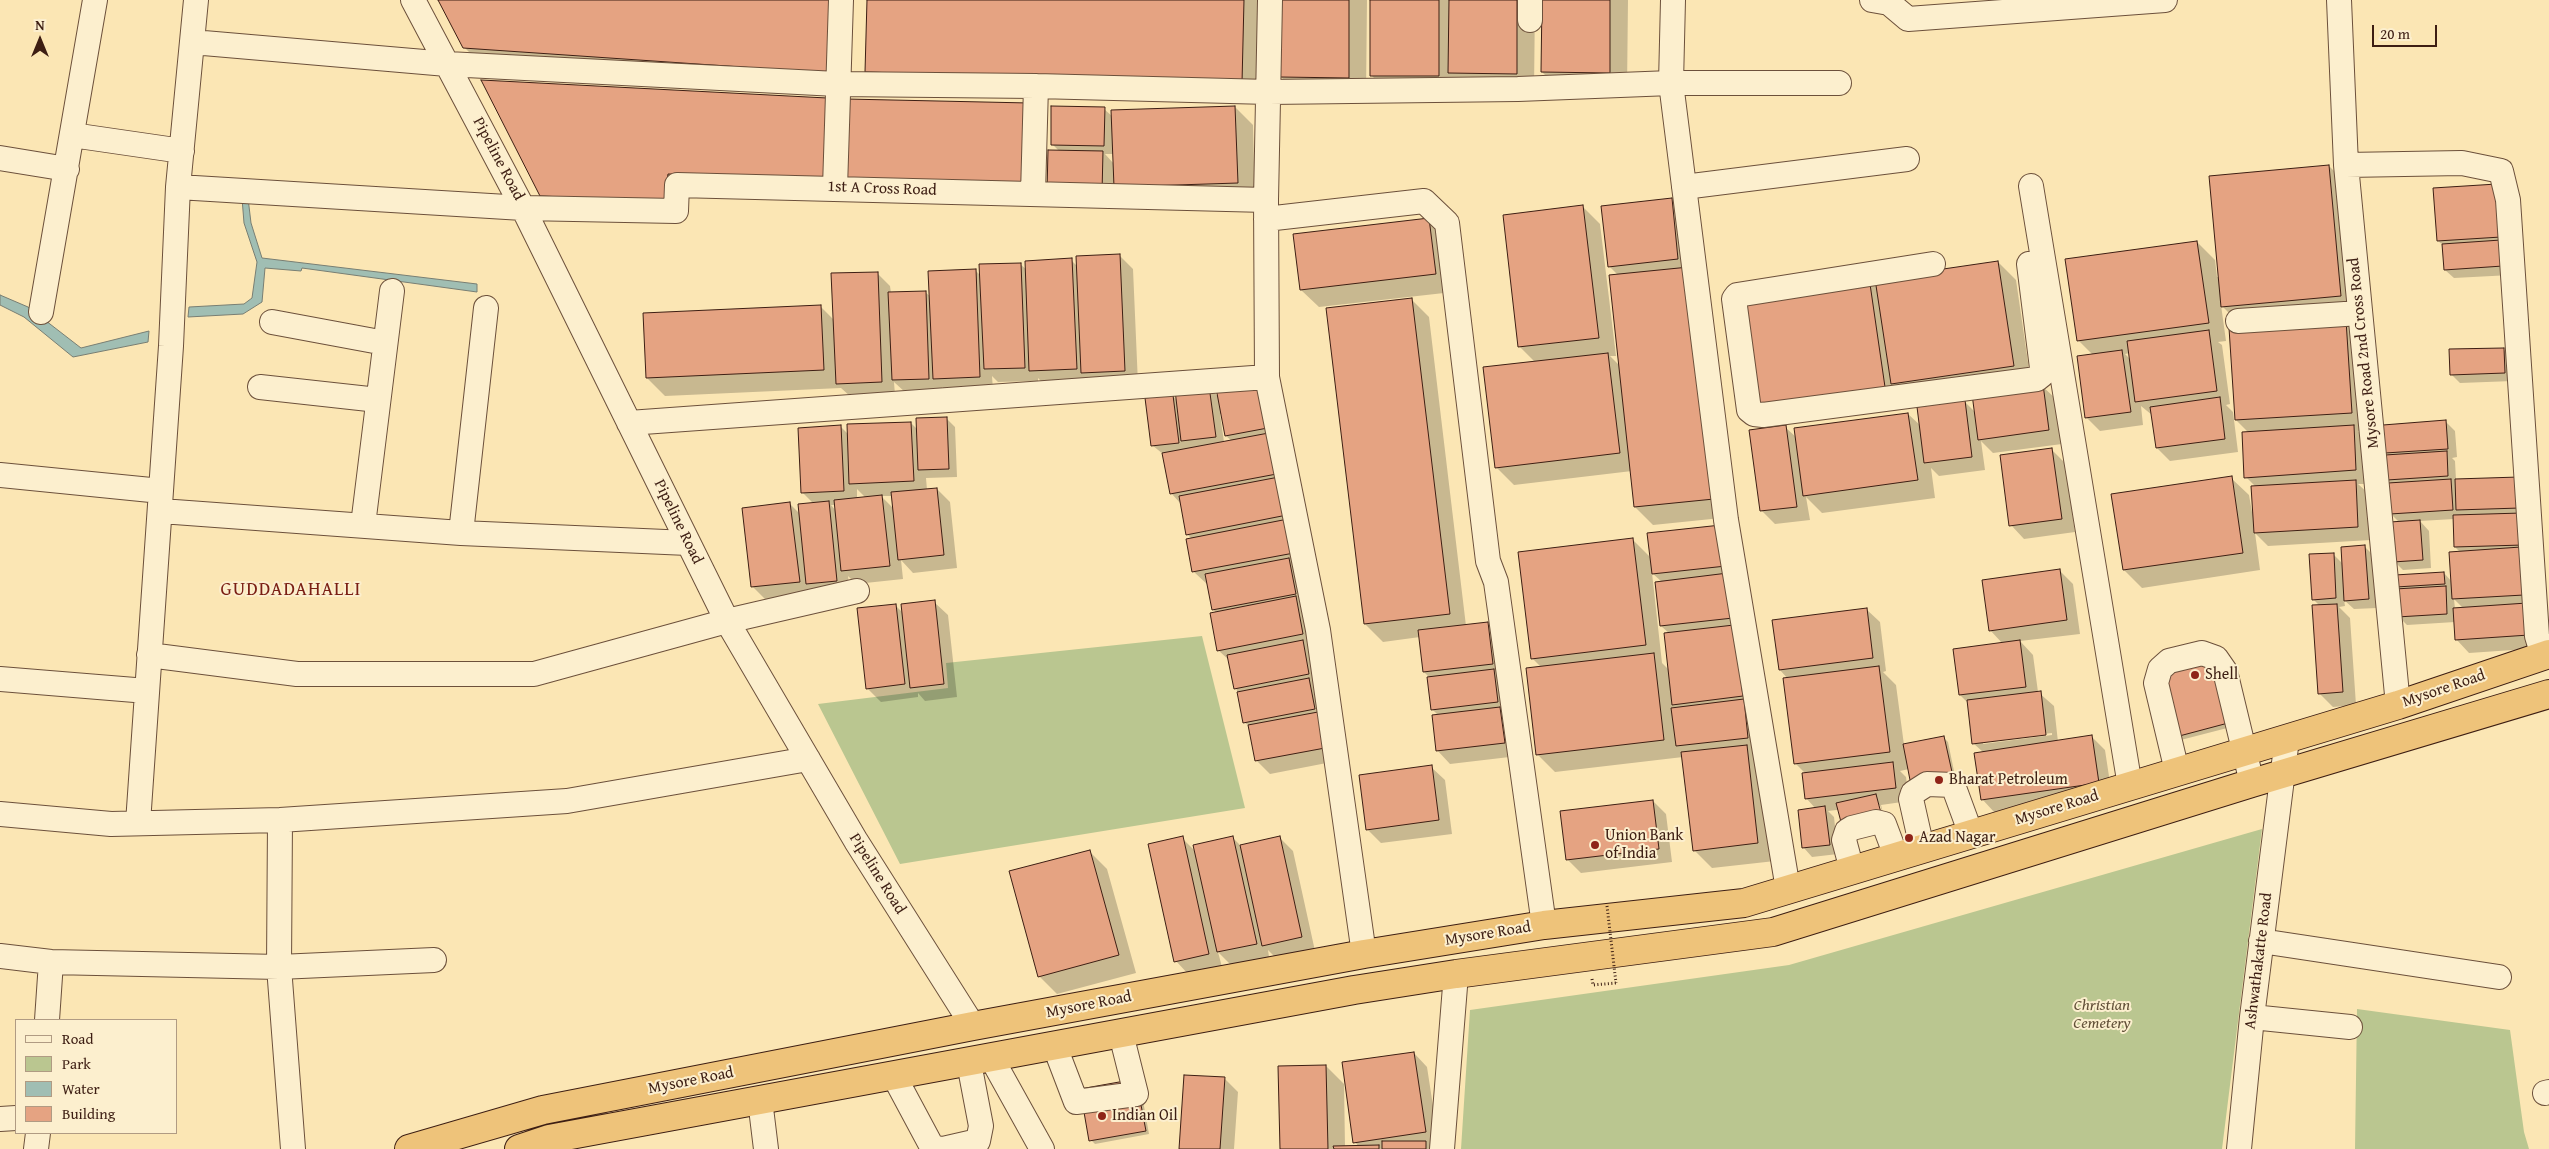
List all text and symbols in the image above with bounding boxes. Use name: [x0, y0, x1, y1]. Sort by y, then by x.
north arrow: [15, 15, 65, 65]
text: N: [35, 15, 45, 35]
scale bar: [2374, 15, 2439, 47]
text: 20 m: [2380, 23, 2410, 44]
street label: Pipeline Road: [468, 114, 528, 204]
street label: 1st A Cross Road: [827, 177, 937, 201]
street label: Mysore Road 2nd Cross Road: [2344, 257, 2384, 449]
street label: Pipeline Road: [649, 477, 707, 567]
district label: GUDDADAHALLI: [219, 579, 363, 601]
place label: Shell: [2205, 665, 2238, 685]
street label: Mysore Road: [2400, 666, 2488, 712]
marker: Shell: [2189, 669, 2201, 681]
place label: Bharat Petroleum: [1949, 770, 2068, 790]
marker: Bharat Petroleum: [1933, 774, 1945, 786]
street label: Mysore Road: [2013, 786, 2101, 830]
place label: Union Bank of India: [1605, 826, 1683, 864]
place label: Azad Nagar: [1919, 828, 1995, 848]
street label: Pipeline Road: [845, 830, 909, 918]
marker: Azad Nagar: [1903, 832, 1915, 844]
marker: Union Bank of India: [1589, 839, 1601, 851]
street label: Ashwathakatte Road: [2241, 892, 2277, 1030]
street label: Mysore Road: [1444, 918, 1532, 950]
street label: Mysore Road: [1045, 987, 1133, 1023]
park label: Christian Cemetery: [2073, 996, 2131, 1034]
legend: [15, 1019, 178, 1134]
text: Road: [62, 1028, 93, 1049]
text: Park: [62, 1053, 91, 1074]
street label: Mysore Road: [647, 1063, 735, 1099]
text: Water: [62, 1078, 100, 1099]
text: Building: [62, 1103, 115, 1124]
place label: Indian Oil: [1112, 1106, 1178, 1126]
marker: Indian Oil: [1096, 1110, 1108, 1122]

